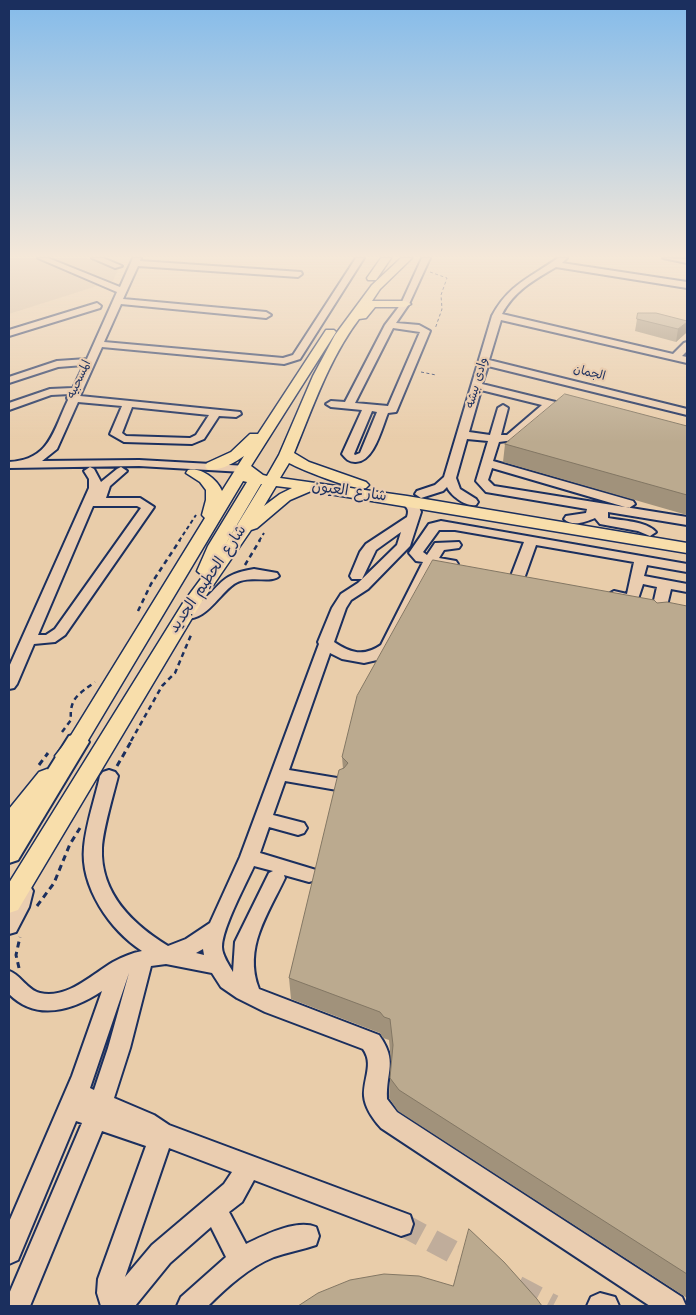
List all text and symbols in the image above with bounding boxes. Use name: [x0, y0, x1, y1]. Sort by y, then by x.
street label: وادى بيشه: [464, 356, 492, 410]
street label: المسحبيه: [65, 358, 95, 402]
street label: الجمان: [571, 363, 607, 385]
street label: شارع العيون: [310, 479, 388, 507]
street label: شارع الحطيم الجديد: [166, 523, 252, 637]

